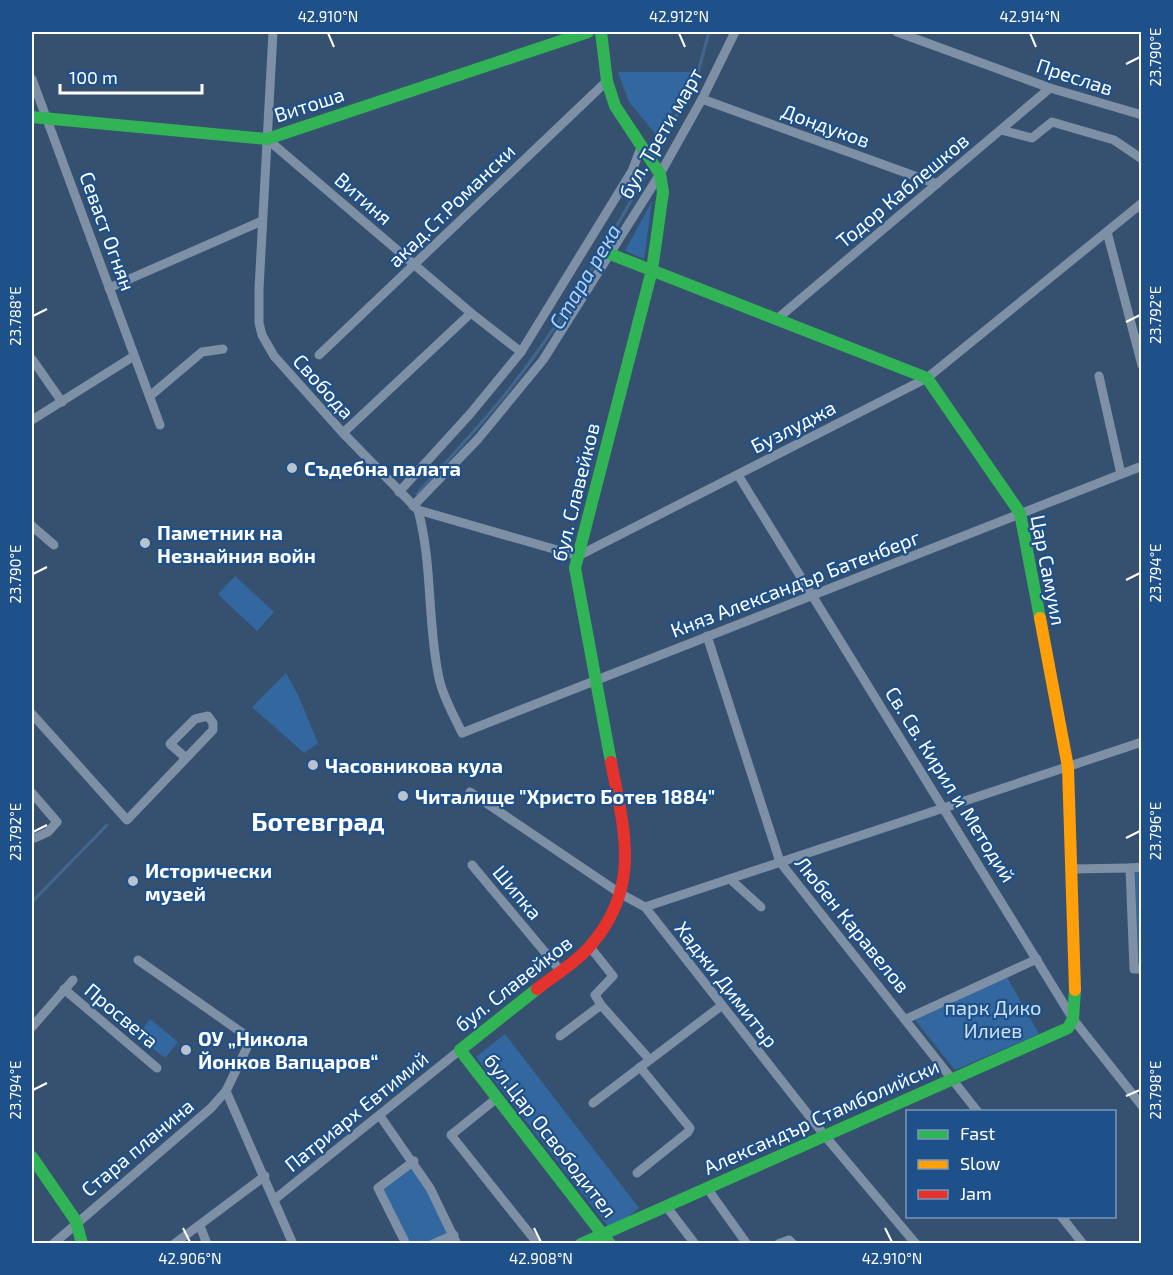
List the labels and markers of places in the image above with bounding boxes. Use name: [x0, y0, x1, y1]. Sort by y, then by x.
place label: Съдебна палата: [304, 456, 461, 480]
marker: Съдебна палата: [285, 461, 299, 475]
place label: Паметник на Незнайния войн: [157, 520, 316, 567]
marker: Паметник на Незнайния войн: [138, 536, 152, 550]
place label: Часовникова кула: [325, 753, 503, 777]
marker: Часовникова кула: [306, 758, 320, 772]
place label: Читалище "Христо Ботев 1884": [415, 784, 715, 808]
marker: Читалище "Христо Ботев 1884": [396, 789, 410, 803]
place label: Исторически музей: [145, 858, 272, 905]
marker: Исторически музей: [126, 874, 140, 888]
place label: ОУ „Никола Йонков Вапцаров“: [198, 1026, 378, 1073]
marker: ОУ „Никола Йонков Вапцаров“: [179, 1043, 193, 1057]

